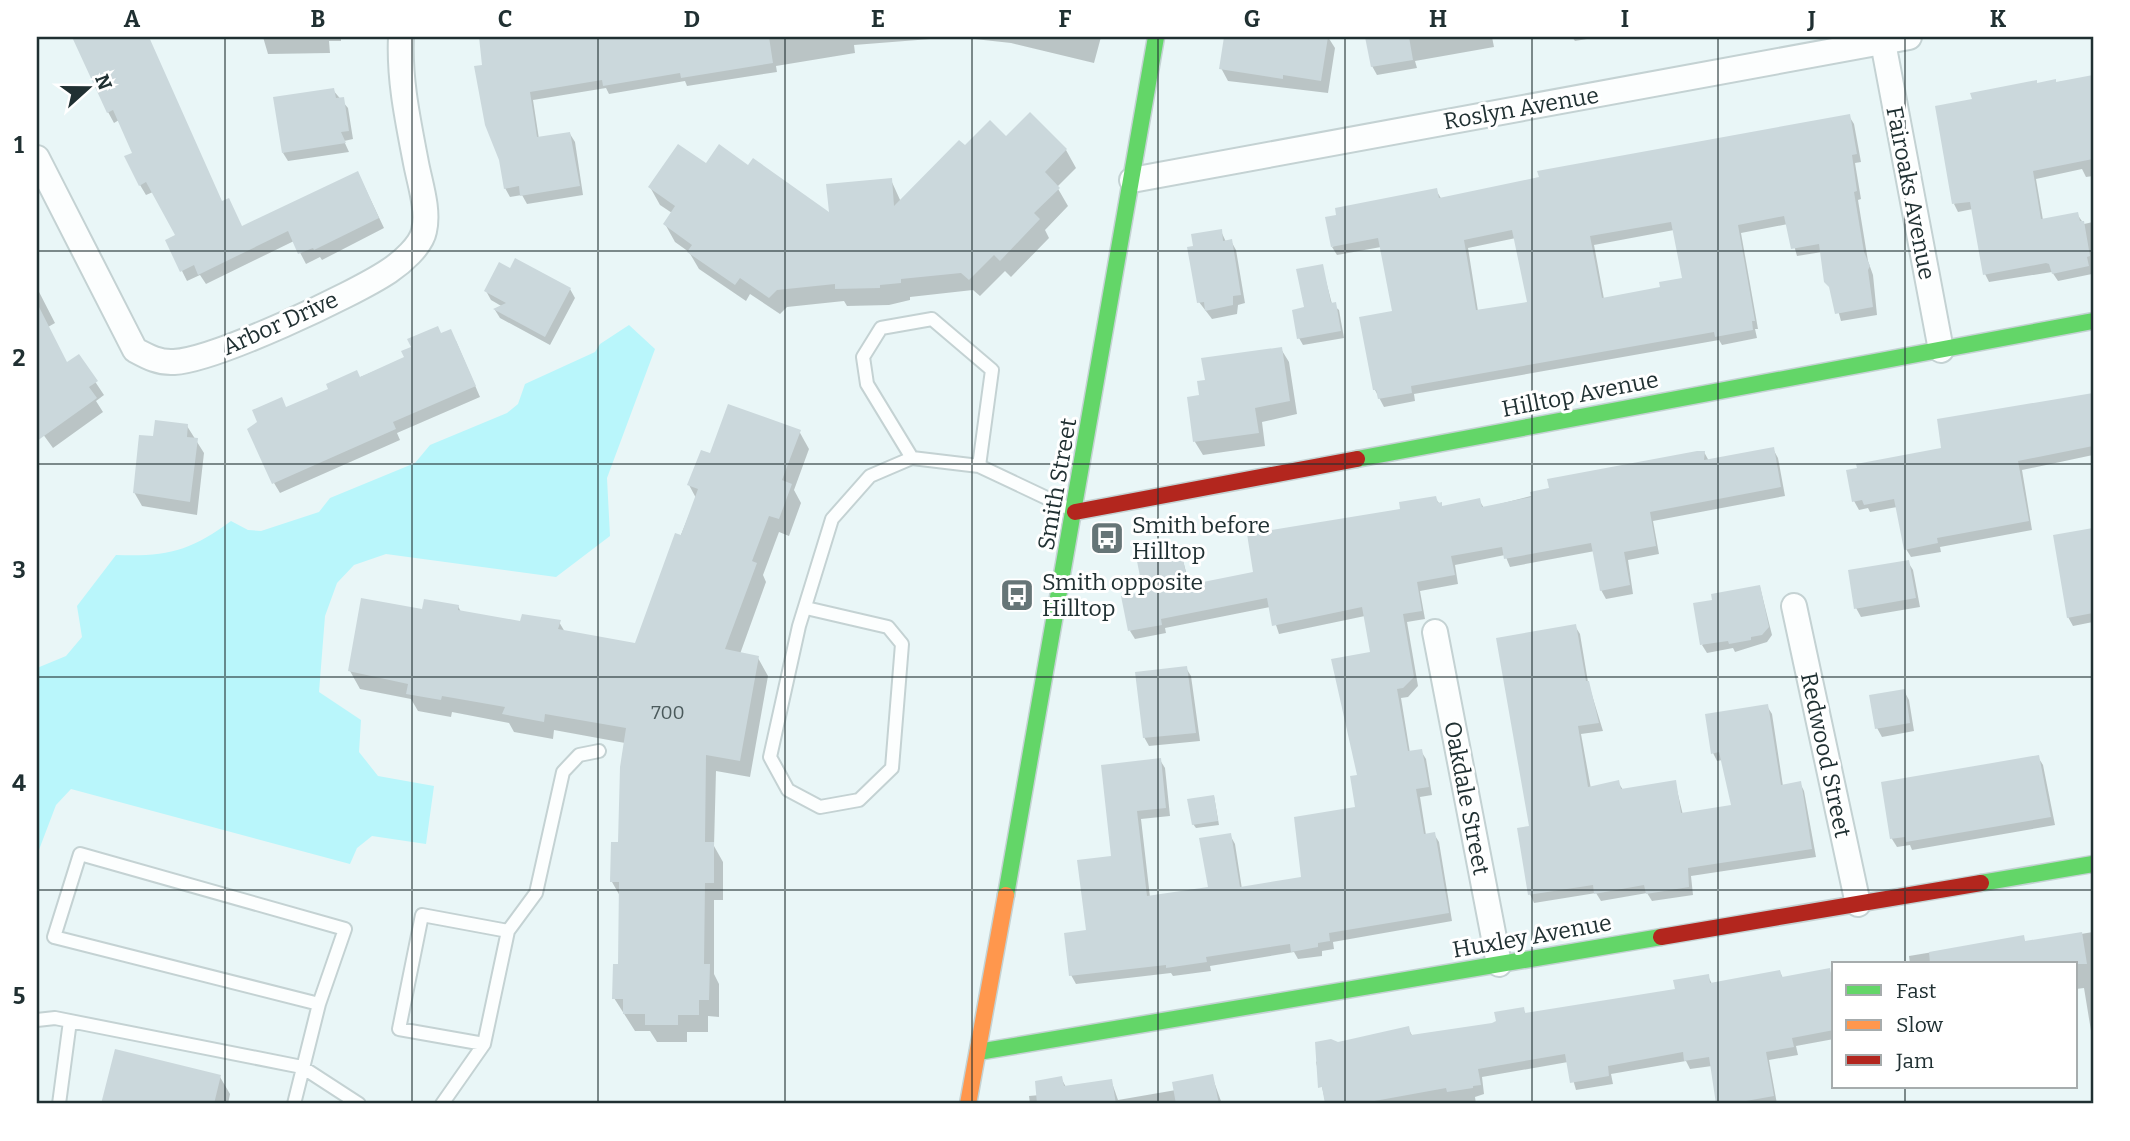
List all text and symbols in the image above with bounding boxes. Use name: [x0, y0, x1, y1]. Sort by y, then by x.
text: A: [124, 5, 141, 33]
text: B: [311, 5, 325, 33]
text: C: [498, 5, 512, 33]
text: D: [684, 5, 700, 33]
text: E: [871, 5, 885, 33]
text: F: [1059, 5, 1072, 33]
text: G: [1244, 5, 1261, 33]
text: H: [1429, 5, 1447, 33]
text: I: [1621, 5, 1629, 33]
text: J: [1806, 5, 1816, 33]
text: K: [1990, 5, 2007, 33]
north arrow: [52, 52, 122, 122]
text: N: [90, 71, 117, 93]
street label: Roslyn Avenue: [1441, 81, 1601, 135]
street label: Fairoaks Avenue: [1880, 104, 1942, 282]
text: 1: [14, 131, 24, 159]
street label: Arbor Drive: [218, 285, 342, 361]
text: 2: [13, 344, 26, 372]
street label: Hilltop Avenue: [1499, 365, 1661, 423]
street label: Smith Street: [1032, 416, 1082, 552]
place label: Smith before Hilltop: [1132, 511, 1270, 565]
bus stop icon: Smith before Hilltop: [1088, 519, 1126, 557]
text: 3: [12, 556, 26, 584]
place label: Smith opposite Hilltop: [1042, 568, 1203, 622]
bus stop icon: Smith opposite Hilltop: [998, 576, 1036, 614]
street label: Redwood Street: [1795, 670, 1857, 840]
house number: 700: [651, 701, 685, 724]
street label: Oakdale Street: [1438, 719, 1496, 877]
text: 4: [12, 769, 26, 797]
street label: Huxley Avenue: [1450, 908, 1614, 964]
legend: [1832, 962, 2078, 1088]
text: Fast: [1896, 978, 1937, 1004]
text: 5: [13, 982, 25, 1010]
text: Slow: [1896, 1012, 1943, 1038]
text: Jam: [1895, 1048, 1934, 1074]

